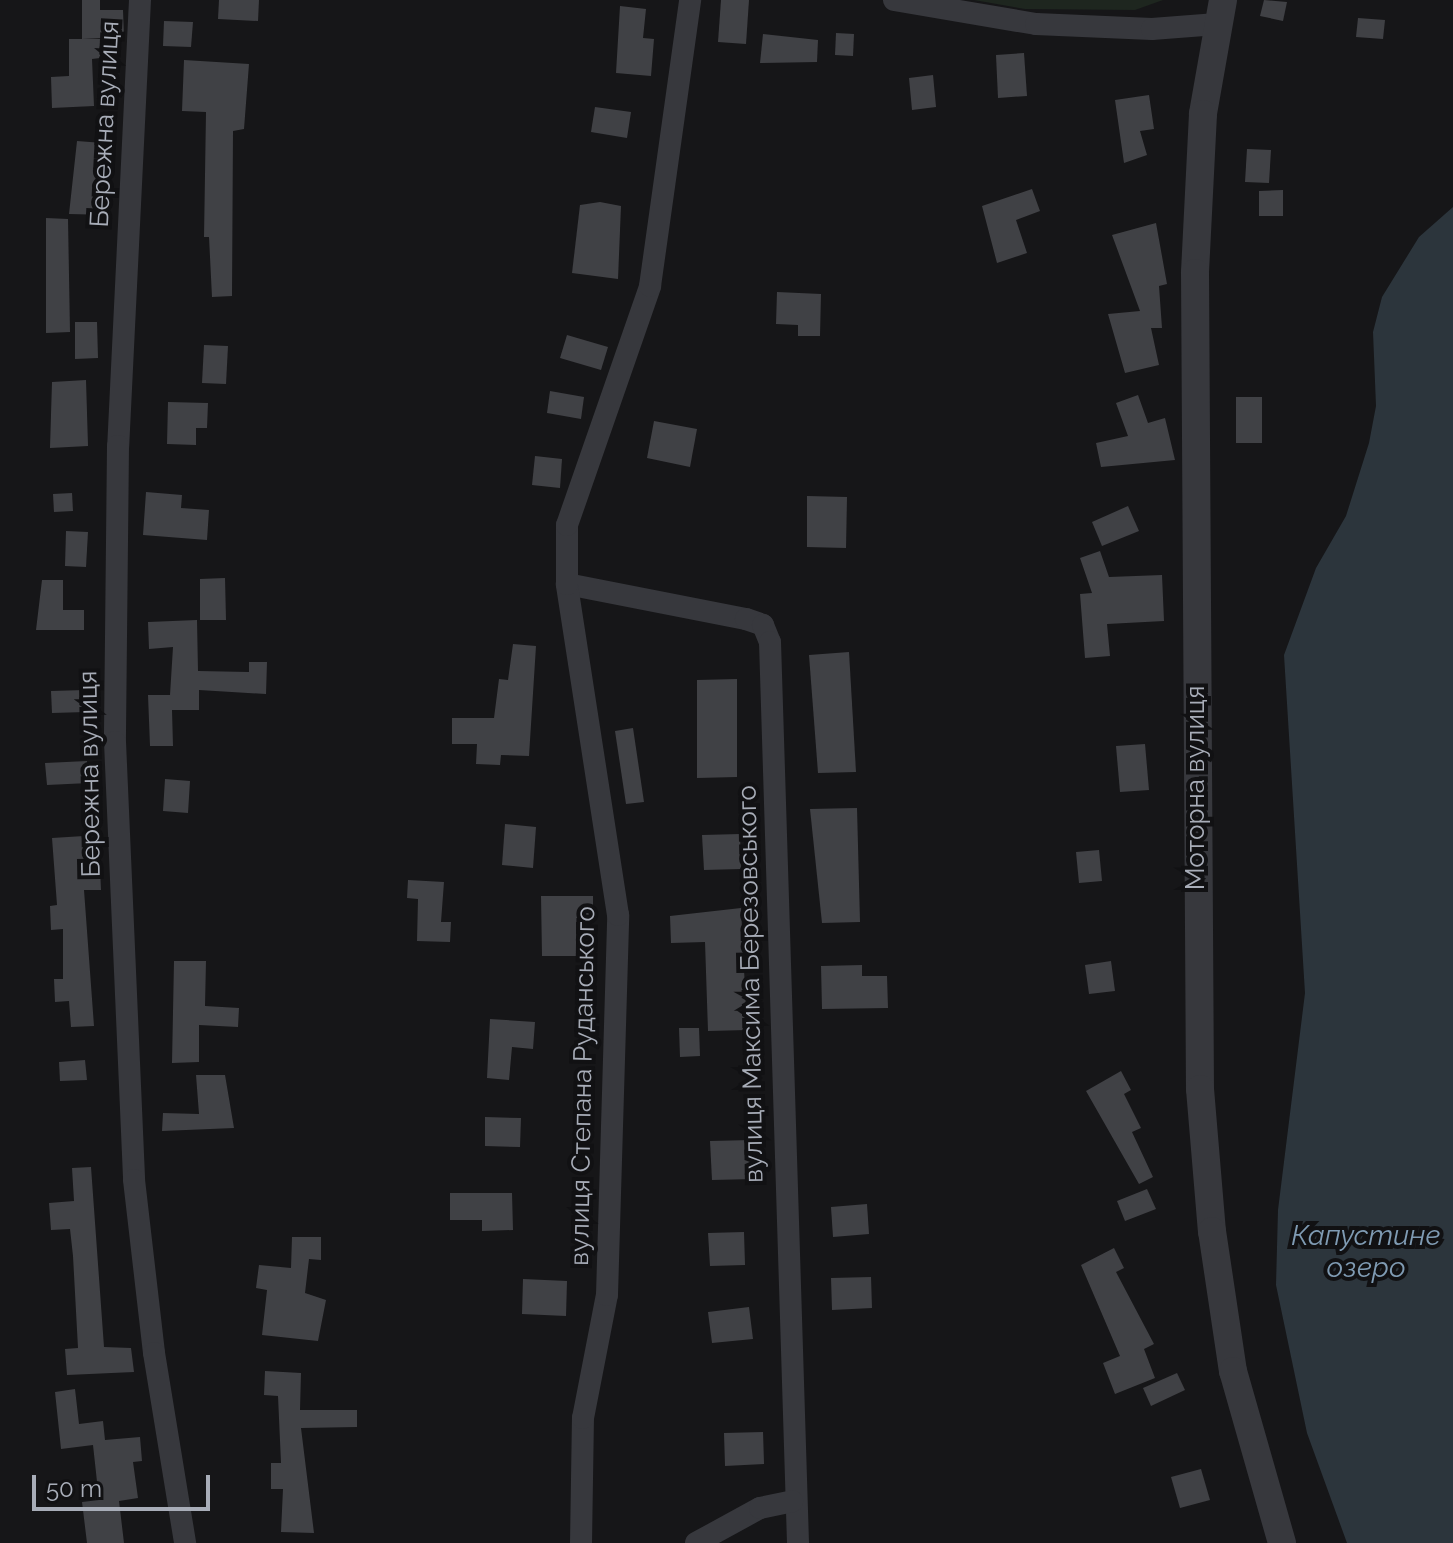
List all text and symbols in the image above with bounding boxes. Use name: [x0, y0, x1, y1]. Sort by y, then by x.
street label: Бережна вулиця: [84, 20, 126, 228]
street label: Бережна вулиця: [73, 670, 107, 878]
street label: Моторна вулиця: [1180, 686, 1212, 890]
street label: вулиця Максима Березовського: [732, 785, 770, 1183]
street label: вулиця Степана Руданського: [564, 906, 602, 1266]
water label: Капустине озеро: [1291, 1219, 1441, 1285]
scale bar: [36, 1459, 214, 1509]
text: 50 m: [46, 1474, 102, 1503]

